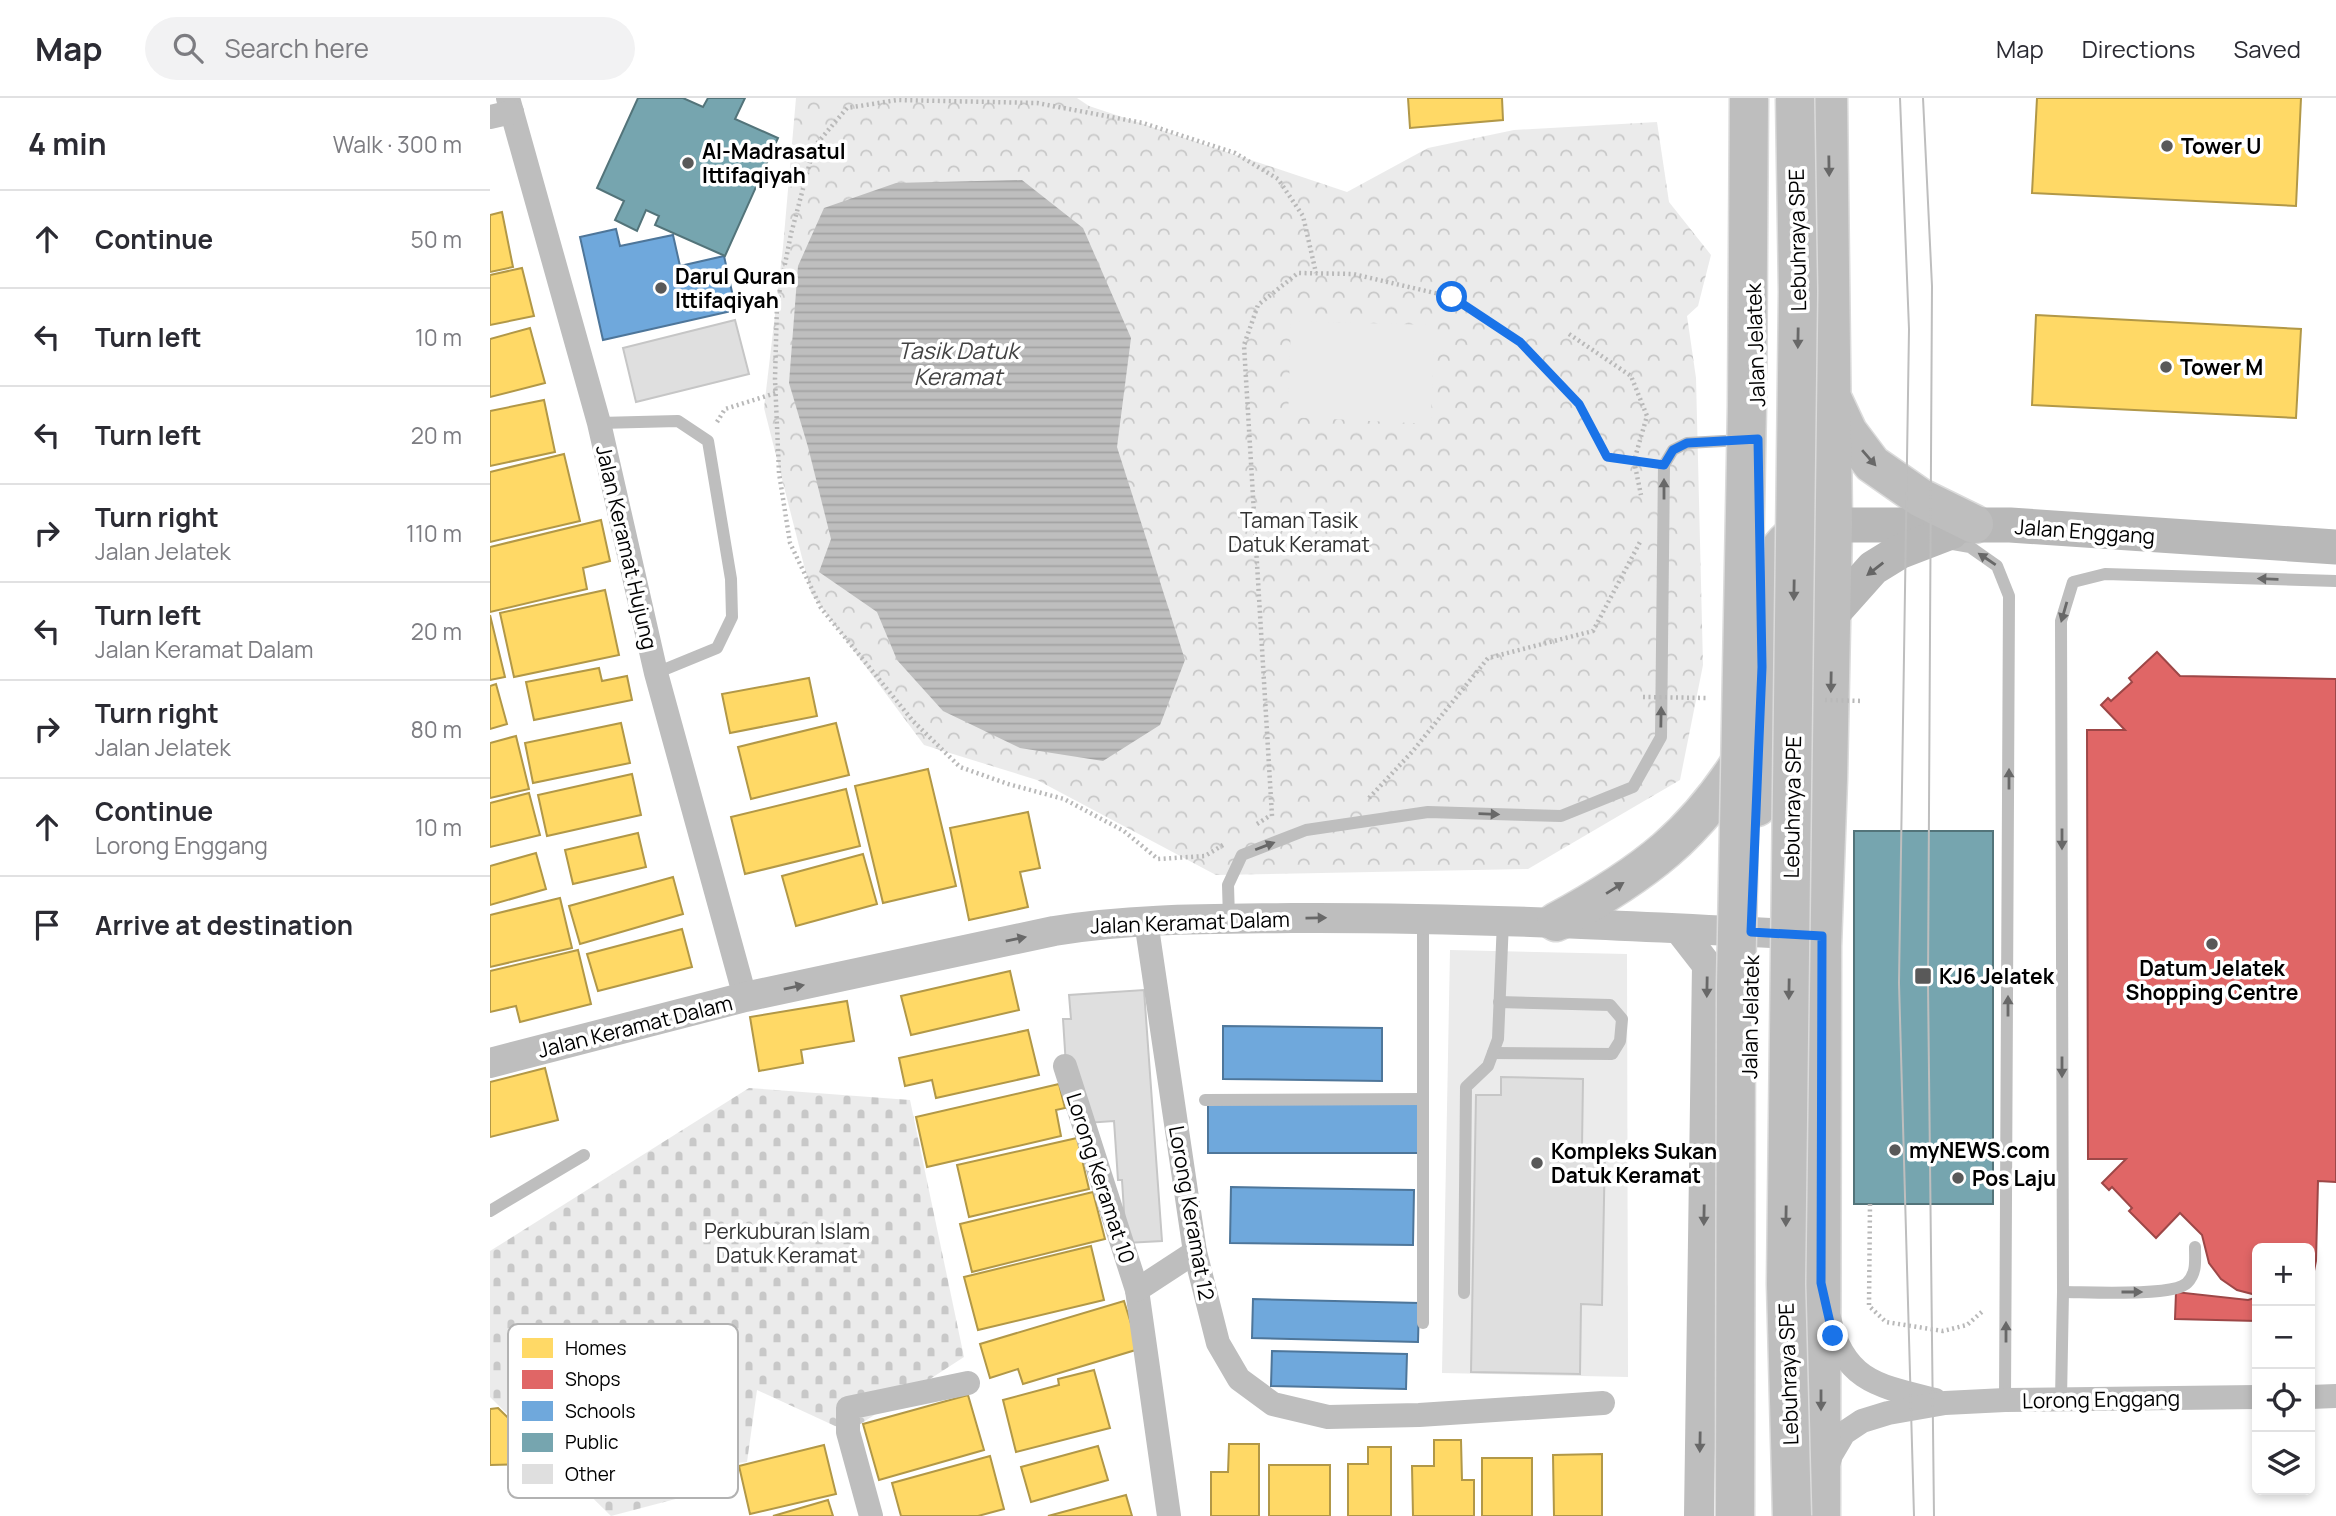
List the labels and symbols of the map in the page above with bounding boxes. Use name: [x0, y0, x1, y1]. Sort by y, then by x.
place label: Tower U: [2181, 132, 2261, 160]
place label: Al-Madrasatul Ittifaqiyah: [702, 137, 846, 189]
marker: Tower U: [2159, 138, 2175, 154]
marker: Al-Madrasatul Ittifaqiyah: [680, 155, 696, 171]
one-way arrow: [1823, 155, 1835, 177]
street label: Lebuhraya SPE: [1782, 168, 1812, 312]
place label: Darul Quran Ittifaqiyah: [675, 262, 796, 314]
marker: Darul Quran Ittifaqiyah: [653, 280, 669, 296]
route start: [1436, 281, 1467, 312]
street label: Jalan Jelatek: [1739, 282, 1771, 407]
one-way arrow: [1792, 327, 1803, 349]
water label: Tasik Datuk Keramat: [898, 334, 1022, 392]
place label: Tower M: [2180, 353, 2263, 381]
marker: Tower M: [2158, 359, 2174, 375]
street label: Jalan Keramat Hujung: [590, 442, 664, 652]
one-way arrow: [1861, 449, 1877, 467]
one-way arrow: [1658, 478, 1670, 500]
park label: Taman Tasik Datuk Keramat: [1228, 506, 1370, 558]
street label: Jalan Enggang: [2014, 512, 2156, 550]
one-way arrow: [1977, 553, 1996, 566]
one-way arrow: [1867, 561, 1885, 576]
one-way arrow: [2257, 573, 2279, 584]
one-way arrow: [1789, 579, 1800, 601]
one-way arrow: [2058, 602, 2069, 624]
one-way arrow: [1825, 672, 1836, 694]
one-way arrow: [1655, 706, 1667, 728]
street label: Lebuhraya SPE: [1777, 735, 1807, 879]
one-way arrow: [2003, 767, 2014, 789]
one-way arrow: [1478, 808, 1500, 820]
one-way arrow: [2056, 829, 2068, 851]
one-way arrow: [1255, 840, 1276, 851]
one-way arrow: [1606, 881, 1625, 894]
street label: Jalan Keramat Dalam: [1090, 905, 1290, 939]
one-way arrow: [1305, 912, 1327, 924]
one-way arrow: [1005, 933, 1027, 944]
marker: Datum Jelatek Shopping Centre: [2204, 936, 2220, 952]
street label: Jalan Jelatek: [1735, 954, 1765, 1079]
place label: Datum Jelatek Shopping Centre: [2126, 954, 2298, 1006]
place label: KJ6 Jelatek: [1939, 962, 2055, 990]
marker: KJ6 Jelatek: [1913, 966, 1933, 986]
one-way arrow: [1701, 976, 1712, 998]
one-way arrow: [1783, 978, 1795, 1000]
one-way arrow: [783, 981, 805, 992]
street label: Jalan Keramat Dalam: [535, 988, 735, 1064]
one-way arrow: [2002, 995, 2013, 1017]
one-way arrow: [2056, 1056, 2068, 1078]
street label: Lorong Keramat 10: [1060, 1089, 1142, 1267]
street label: Lorong Keramat 12: [1163, 1123, 1221, 1303]
place label: myNEWS.com: [1909, 1136, 2050, 1164]
place label: Kompleks Sukan Datuk Keramat: [1551, 1137, 1717, 1189]
marker: myNEWS.com: [1887, 1142, 1903, 1158]
marker: Kompleks Sukan Datuk Keramat: [1529, 1155, 1545, 1171]
place label: Pos Laju: [1972, 1164, 2056, 1192]
marker: Pos Laju: [1950, 1170, 1966, 1186]
one-way arrow: [1698, 1204, 1709, 1226]
one-way arrow: [1781, 1205, 1792, 1227]
park label: Perkuburan Islam Datuk Keramat: [704, 1217, 870, 1269]
one-way arrow: [2121, 1286, 2143, 1298]
street label: Lebuhraya SPE: [1772, 1302, 1804, 1446]
route end: [1817, 1320, 1848, 1351]
one-way arrow: [2000, 1320, 2012, 1342]
legend: [508, 1324, 738, 1498]
text: Homes: [565, 1335, 626, 1361]
text: Shops: [565, 1366, 620, 1392]
street label: Lorong Enggang: [2022, 1384, 2180, 1414]
one-way arrow: [1815, 1390, 1827, 1412]
text: Schools: [565, 1398, 635, 1424]
text: Public: [565, 1429, 618, 1455]
one-way arrow: [1695, 1431, 1706, 1453]
text: Other: [565, 1461, 616, 1487]

